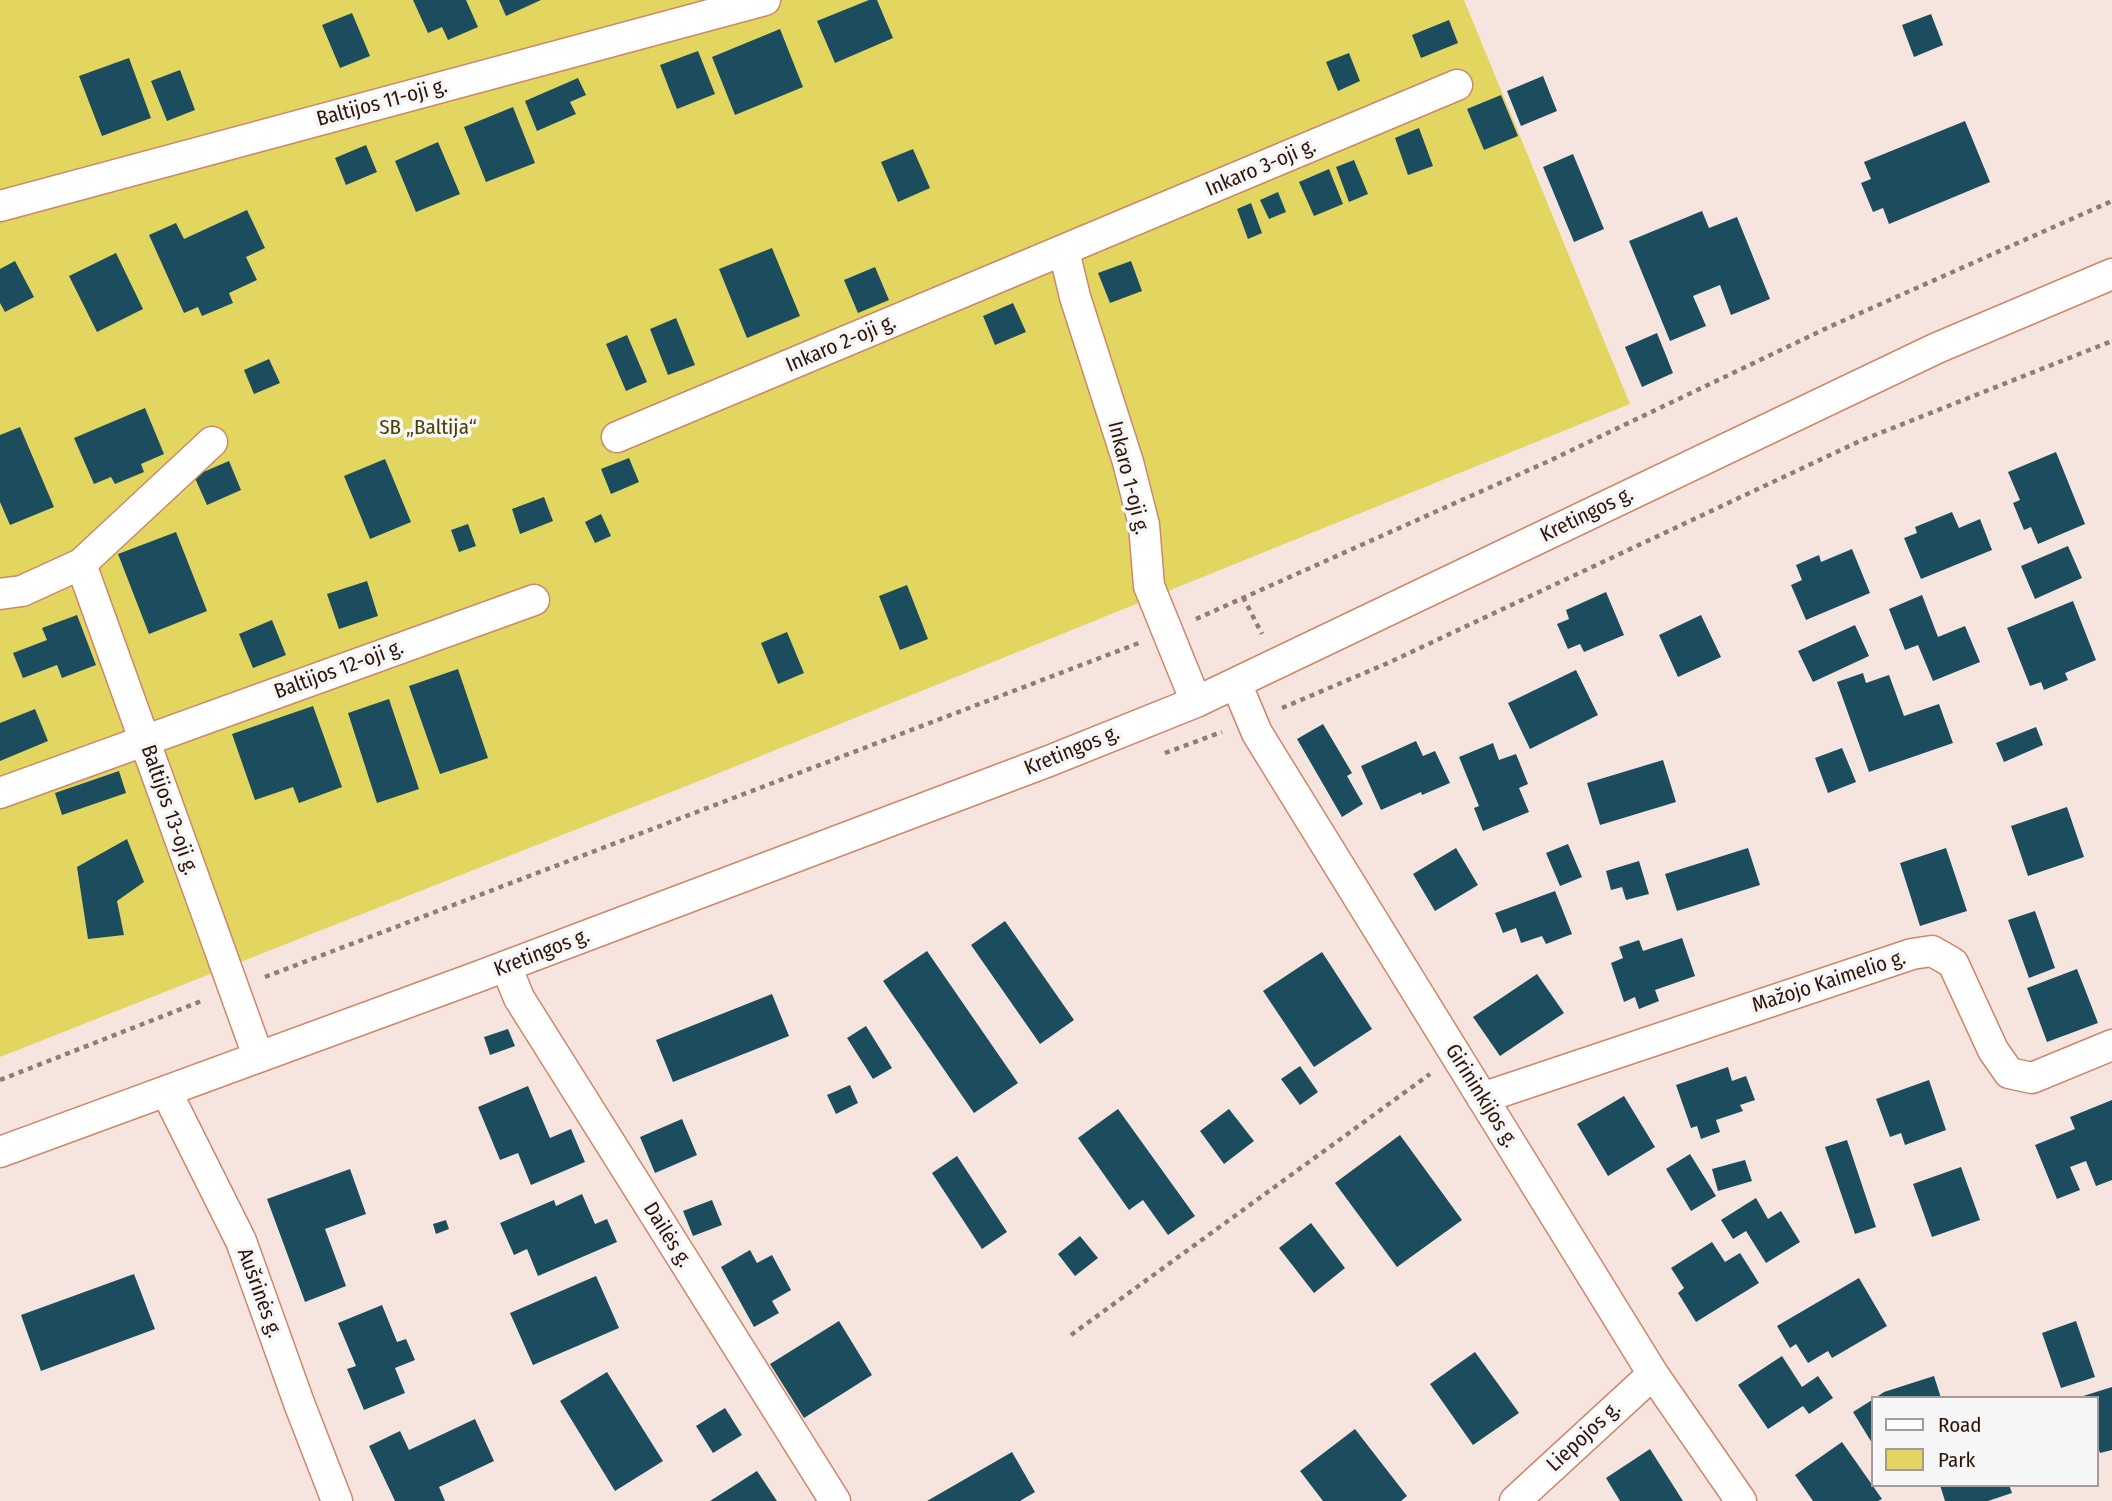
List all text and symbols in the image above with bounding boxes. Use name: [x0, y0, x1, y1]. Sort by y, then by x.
street label: Baltijos 11-oji g.: [314, 73, 450, 133]
street label: Inkaro 3-oji g.: [1202, 134, 1320, 202]
street label: Inkaro 2-oji g.: [782, 310, 900, 378]
park label: SB „Baltija“: [379, 415, 477, 441]
street label: Inkaro 1-oji g.: [1102, 419, 1154, 537]
street label: Kretingos g.: [1536, 482, 1638, 548]
street label: Baltijos 12-oji g.: [271, 635, 407, 705]
street label: Kretingos g.: [1021, 721, 1123, 781]
street label: Baltijos 13-oji g.: [135, 742, 203, 878]
street label: Kretingos g.: [491, 923, 593, 983]
street label: Mažojo Kaimelio g.: [1749, 945, 1909, 1019]
street label: Girininkijos g.: [1439, 1040, 1523, 1152]
street label: Dailės g.: [637, 1198, 697, 1272]
street label: Aušrinės g.: [231, 1245, 287, 1341]
street label: Liepojos g.: [1542, 1396, 1626, 1478]
legend: [1870, 1396, 2098, 1487]
text: Road: [1938, 1412, 1982, 1438]
text: Park: [1938, 1447, 1975, 1473]

